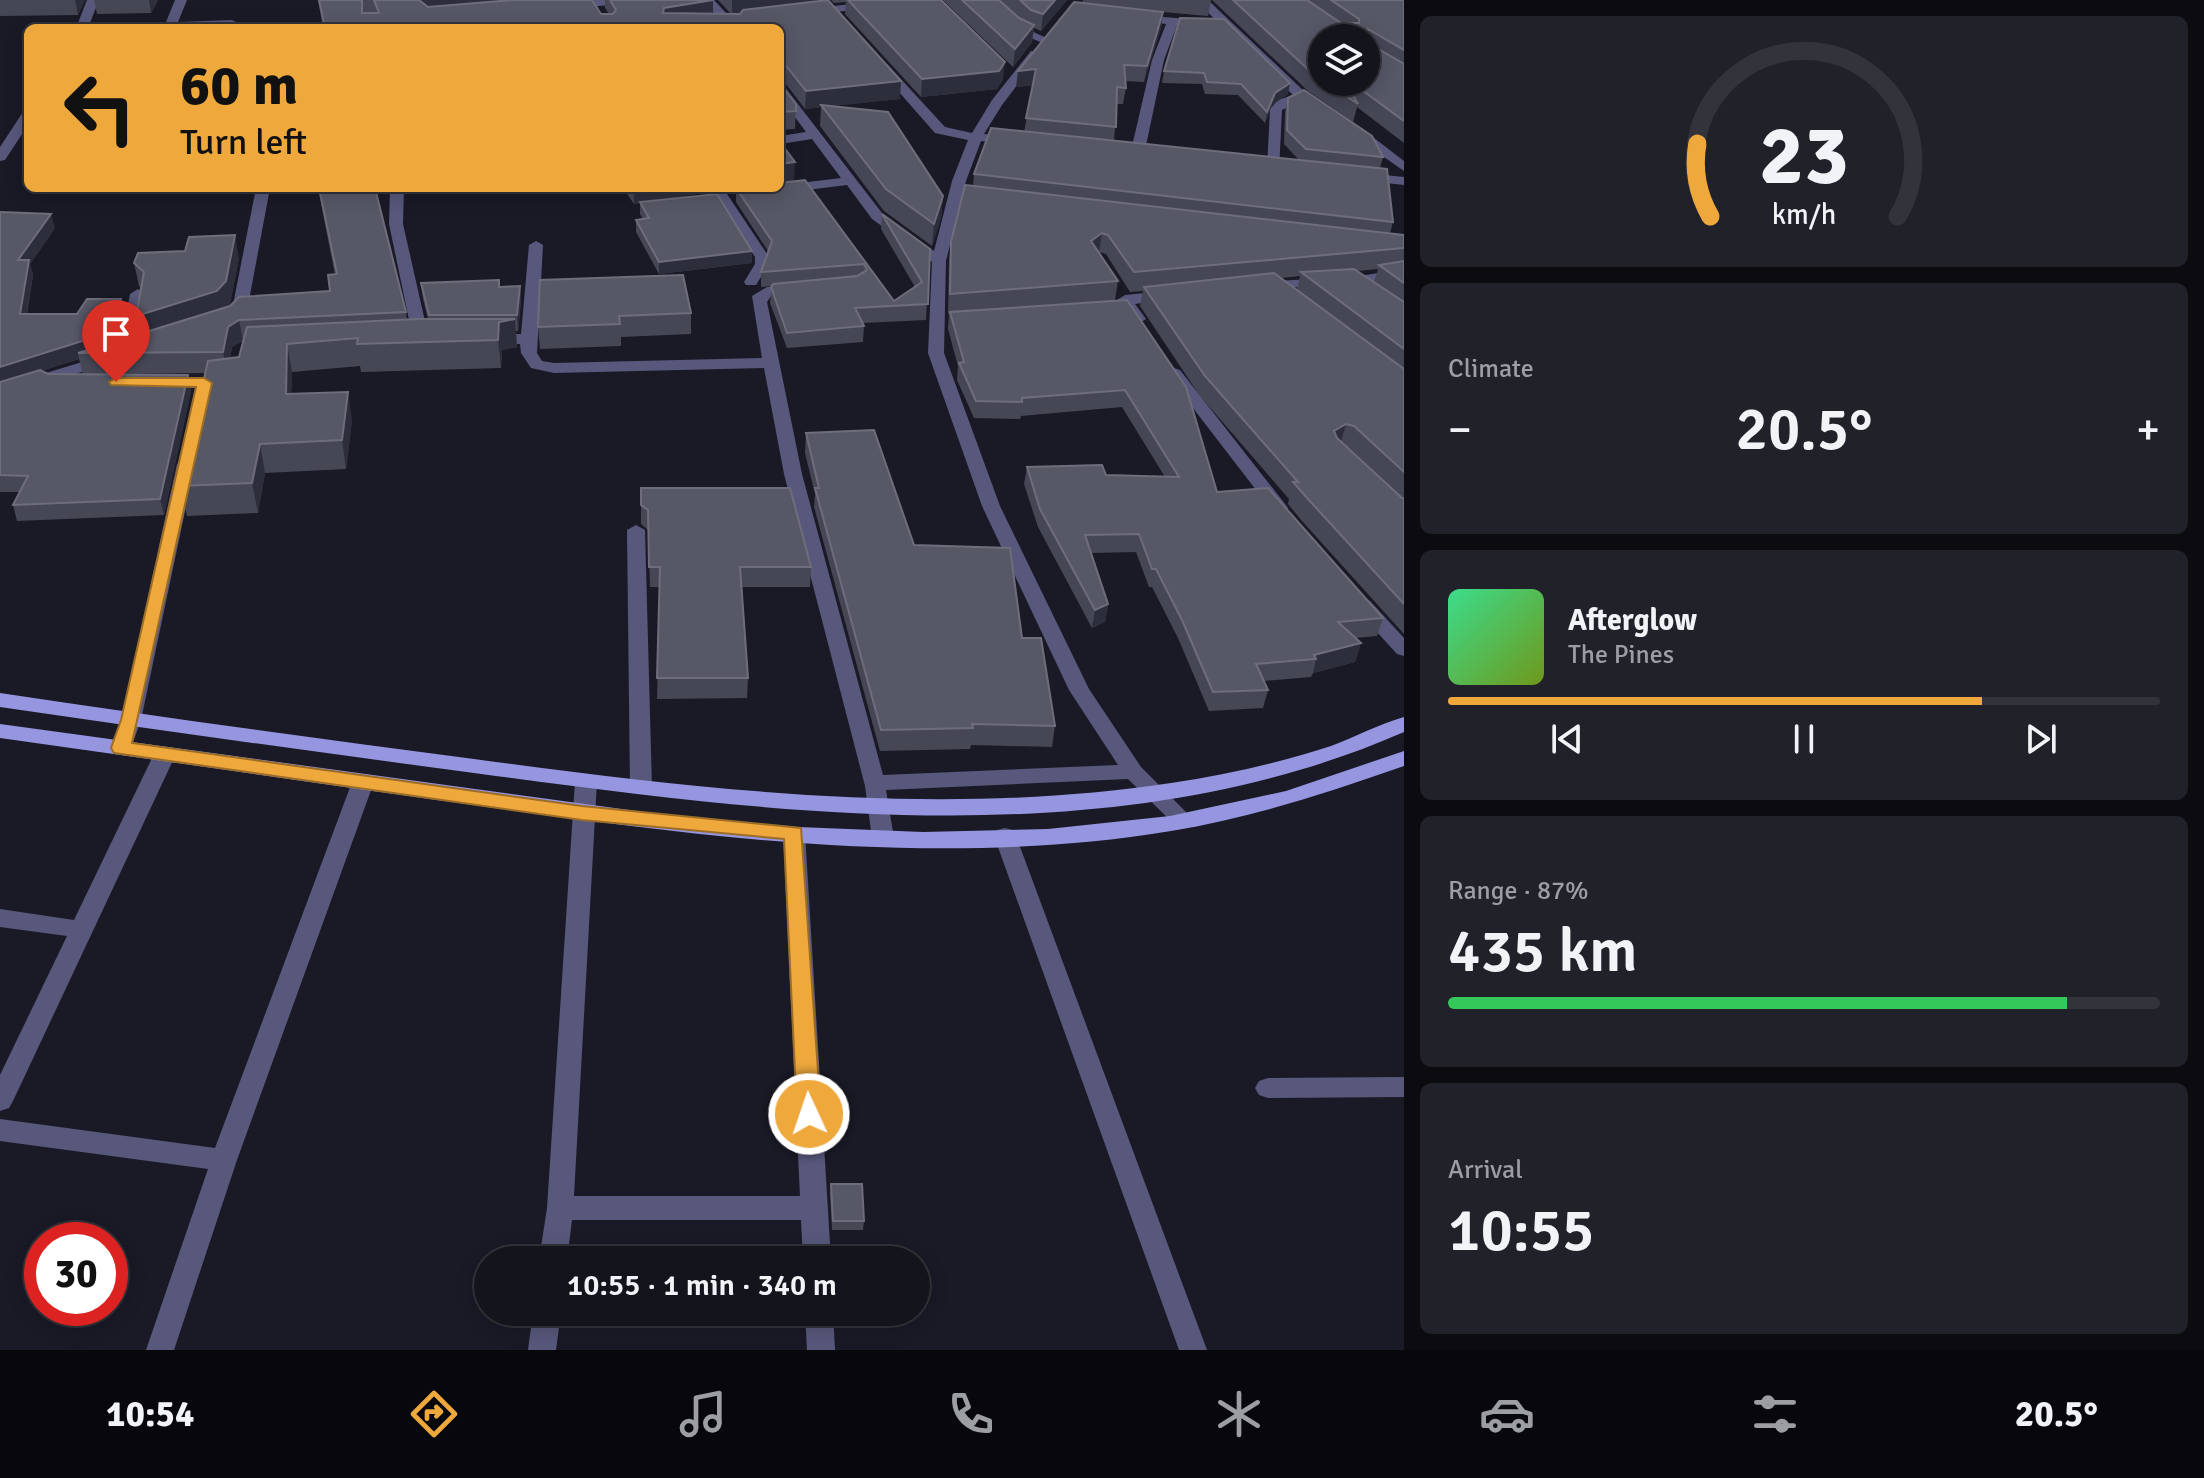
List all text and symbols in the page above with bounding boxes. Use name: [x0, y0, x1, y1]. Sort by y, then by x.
map controls: [1308, 24, 1380, 96]
button: layers: [1308, 24, 1380, 96]
text: 60 m: [180, 51, 298, 120]
icon: left: [48, 56, 152, 160]
text: 23: [1759, 105, 1849, 207]
text: Turn left: [180, 120, 307, 165]
text: km/h: [1772, 198, 1836, 233]
pin: [82, 300, 150, 382]
icon: arrive: [94, 312, 138, 356]
text: Climate: [1448, 353, 1534, 385]
text: 20.5°: [1736, 393, 1872, 467]
text: −: [1448, 403, 1472, 457]
text: +: [2136, 403, 2160, 457]
text: Afterglow: [1568, 602, 1697, 639]
text: The Pines: [1568, 639, 1674, 671]
icon: previous: [1545, 717, 1589, 761]
icon: pause: [1782, 717, 1826, 761]
icon: next: [2019, 717, 2063, 761]
text: Range · 87%: [1448, 875, 1589, 907]
text: 435 km: [1448, 915, 1637, 989]
position arrow: [767, 1072, 851, 1156]
text: Arrival: [1448, 1154, 1523, 1186]
text: 10:55: [1448, 1194, 1595, 1268]
speed limit sign: 30: [24, 1222, 128, 1326]
text: 10:55 · 1 min · 340 m: [567, 1267, 837, 1304]
icon: directions: [406, 1386, 462, 1442]
icon: music: [675, 1386, 731, 1442]
icon: phone: [943, 1386, 999, 1442]
icon: climate: [1211, 1386, 1267, 1442]
icon: car: [1479, 1386, 1535, 1442]
icon: filters: [1747, 1386, 1803, 1442]
text: 10:54: [106, 1392, 194, 1437]
text: 20.5°: [2015, 1392, 2098, 1437]

